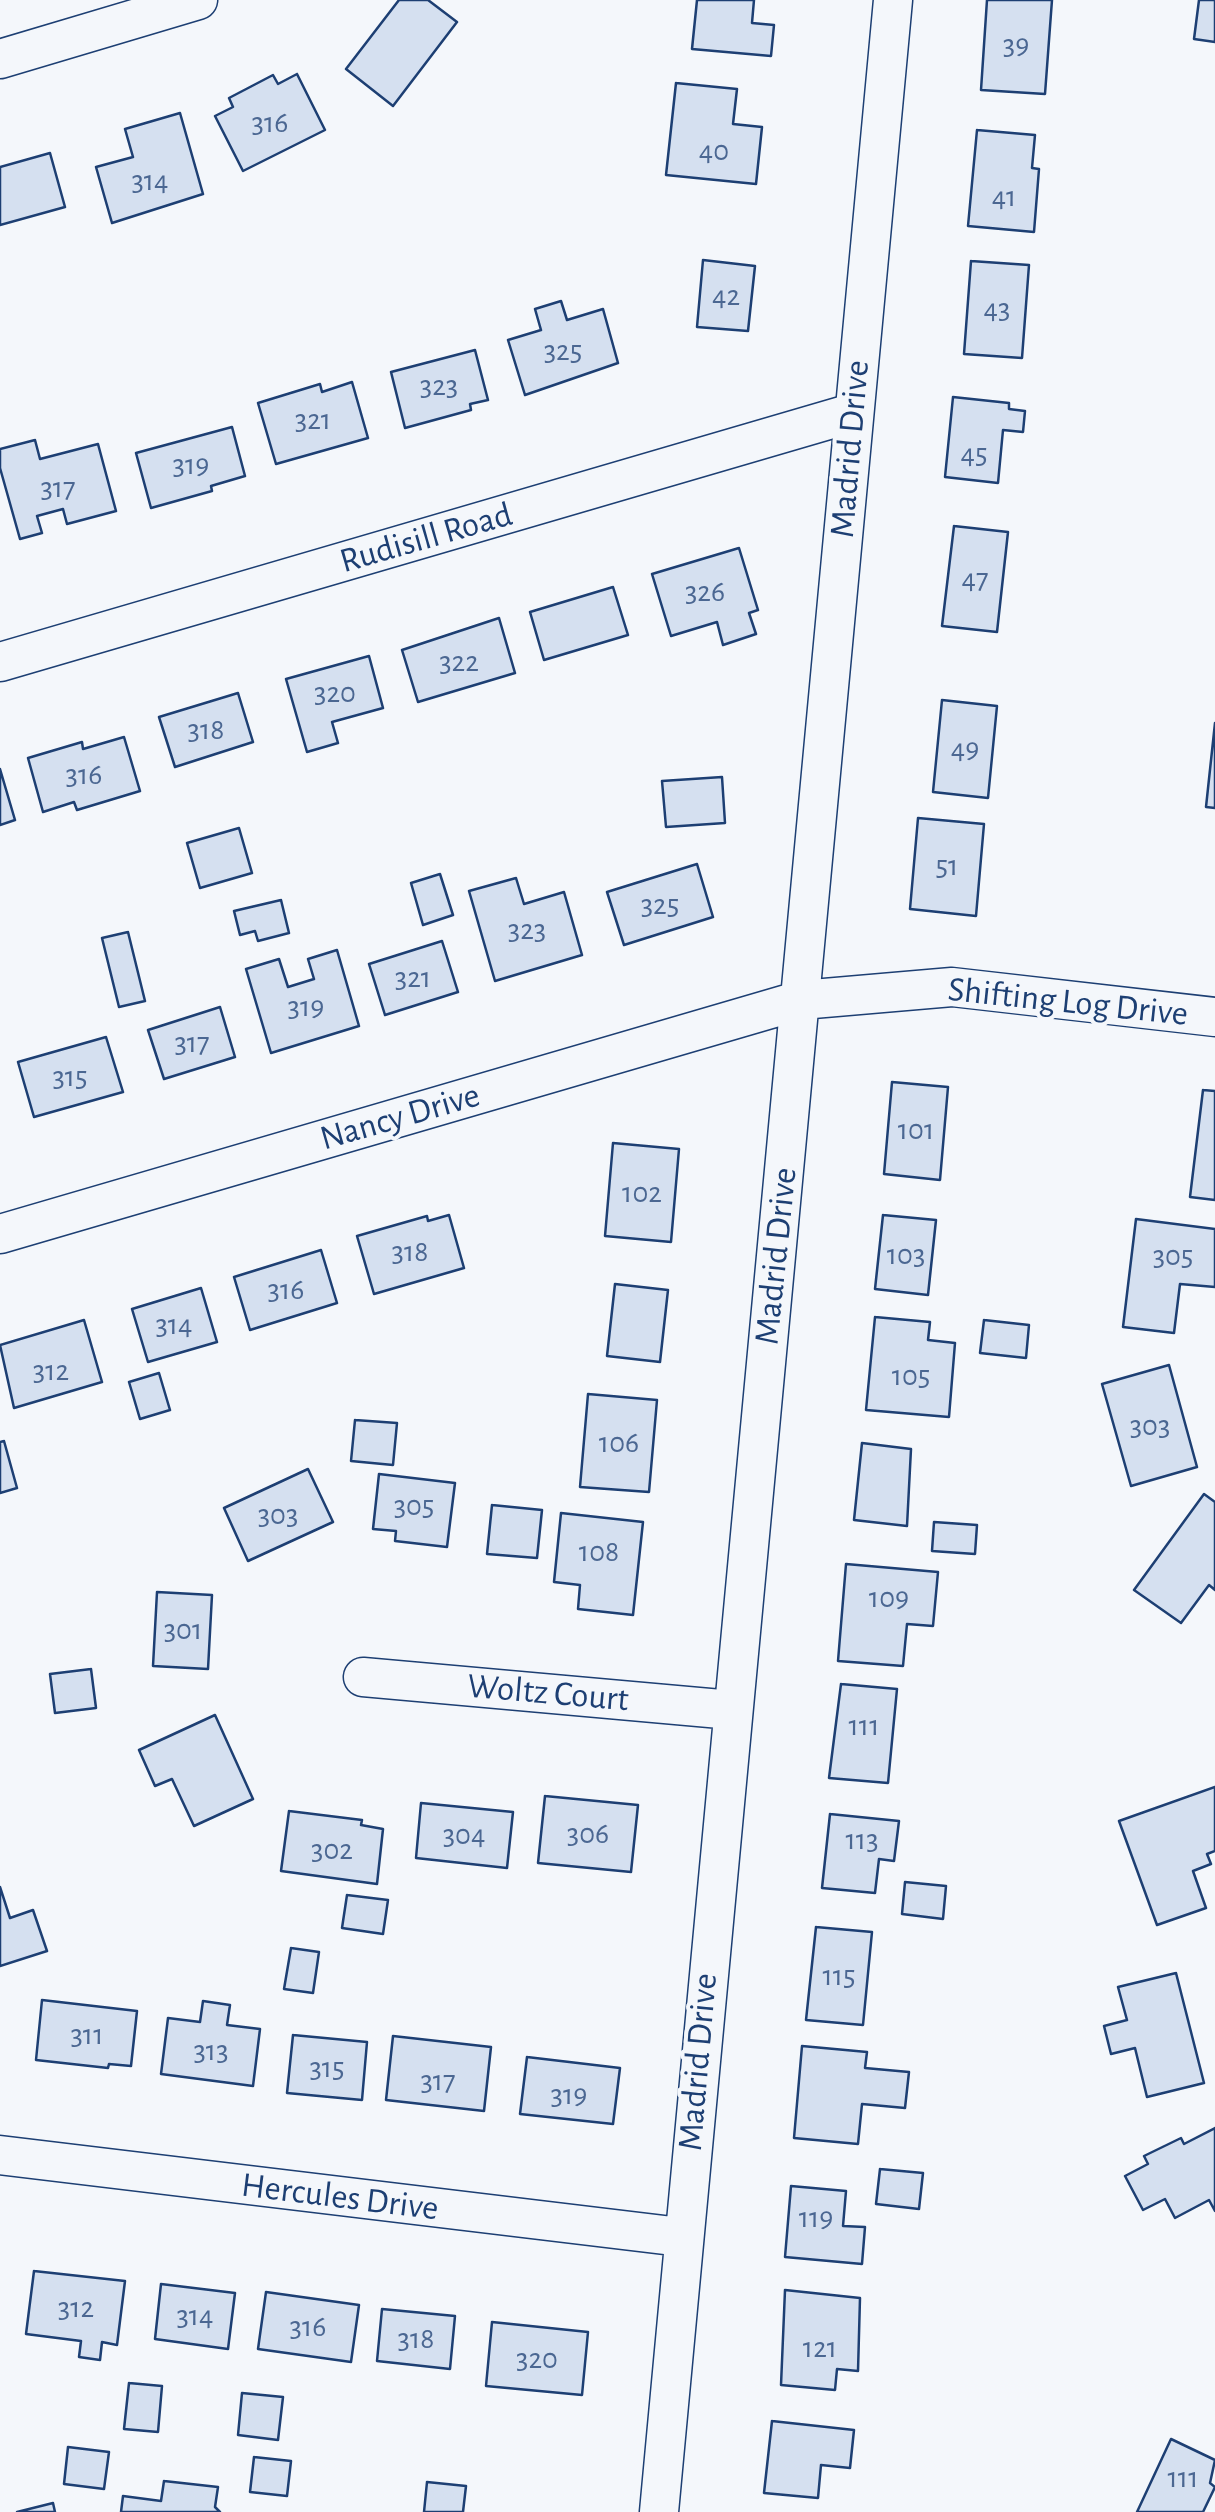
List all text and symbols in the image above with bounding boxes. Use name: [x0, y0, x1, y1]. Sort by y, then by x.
house number: 39: [1003, 27, 1029, 63]
house number: 316: [252, 105, 288, 141]
house number: 40: [699, 133, 729, 169]
house number: 314: [131, 163, 169, 199]
house number: 41: [992, 179, 1016, 215]
house number: 42: [712, 278, 740, 314]
house number: 43: [984, 291, 1010, 327]
house number: 325: [544, 333, 582, 369]
street label: Madrid Drive: [821, 359, 879, 539]
house number: 323: [420, 368, 458, 404]
house number: 321: [295, 402, 331, 438]
house number: 45: [961, 436, 987, 472]
house number: 319: [173, 447, 209, 483]
house number: 317: [40, 470, 76, 506]
street label: Rudisill Road: [335, 493, 517, 583]
house number: 47: [962, 561, 988, 597]
house number: 326: [685, 574, 725, 610]
house number: 322: [439, 644, 479, 680]
house number: 320: [314, 675, 356, 711]
house number: 318: [188, 712, 224, 748]
house number: 49: [951, 731, 979, 767]
house number: 316: [66, 757, 102, 793]
house number: 51: [936, 848, 958, 884]
house number: 325: [641, 887, 679, 923]
house number: 323: [508, 912, 546, 948]
house number: 321: [395, 960, 431, 996]
street label: Shifting Log Drive: [946, 969, 1190, 1035]
house number: 319: [288, 989, 324, 1025]
house number: 317: [174, 1025, 210, 1061]
house number: 315: [52, 1059, 88, 1095]
street label: Nancy Drive: [315, 1074, 485, 1160]
house number: 101: [898, 1112, 934, 1148]
street label: Madrid Drive: [746, 1165, 806, 1347]
house number: 102: [622, 1175, 662, 1211]
house number: 318: [392, 1234, 428, 1270]
house number: 103: [887, 1237, 925, 1273]
house number: 305: [1153, 1238, 1193, 1274]
house number: 316: [268, 1272, 304, 1308]
house number: 314: [155, 1307, 193, 1343]
house number: 312: [33, 1353, 69, 1389]
house number: 105: [892, 1358, 930, 1394]
house number: 303: [1130, 1408, 1170, 1444]
house number: 106: [599, 1425, 639, 1461]
house number: 305: [394, 1488, 434, 1524]
house number: 303: [258, 1497, 298, 1533]
house number: 108: [579, 1534, 619, 1570]
house number: 109: [869, 1580, 909, 1616]
house number: 301: [164, 1612, 202, 1648]
street label: Woltz Court: [466, 1665, 630, 1721]
house number: 111: [849, 1708, 879, 1744]
house number: 306: [567, 1816, 609, 1852]
house number: 304: [443, 1817, 485, 1853]
house number: 113: [846, 1822, 878, 1858]
house number: 302: [311, 1832, 353, 1868]
house number: 115: [822, 1958, 856, 1994]
street label: Madrid Drive: [669, 1972, 727, 2152]
house number: 311: [71, 2017, 103, 2053]
house number: 313: [193, 2033, 229, 2069]
house number: 315: [309, 2050, 345, 2086]
house number: 317: [420, 2063, 456, 2099]
house number: 319: [551, 2077, 587, 2113]
street label: Hercules Drive: [239, 2164, 441, 2230]
house number: 119: [799, 2200, 833, 2236]
house number: 312: [58, 2290, 94, 2326]
house number: 314: [176, 2298, 214, 2334]
house number: 316: [290, 2309, 326, 2345]
house number: 318: [398, 2321, 434, 2357]
house number: 121: [803, 2330, 837, 2366]
house number: 320: [516, 2341, 558, 2377]
house number: 111: [1168, 2460, 1198, 2496]

